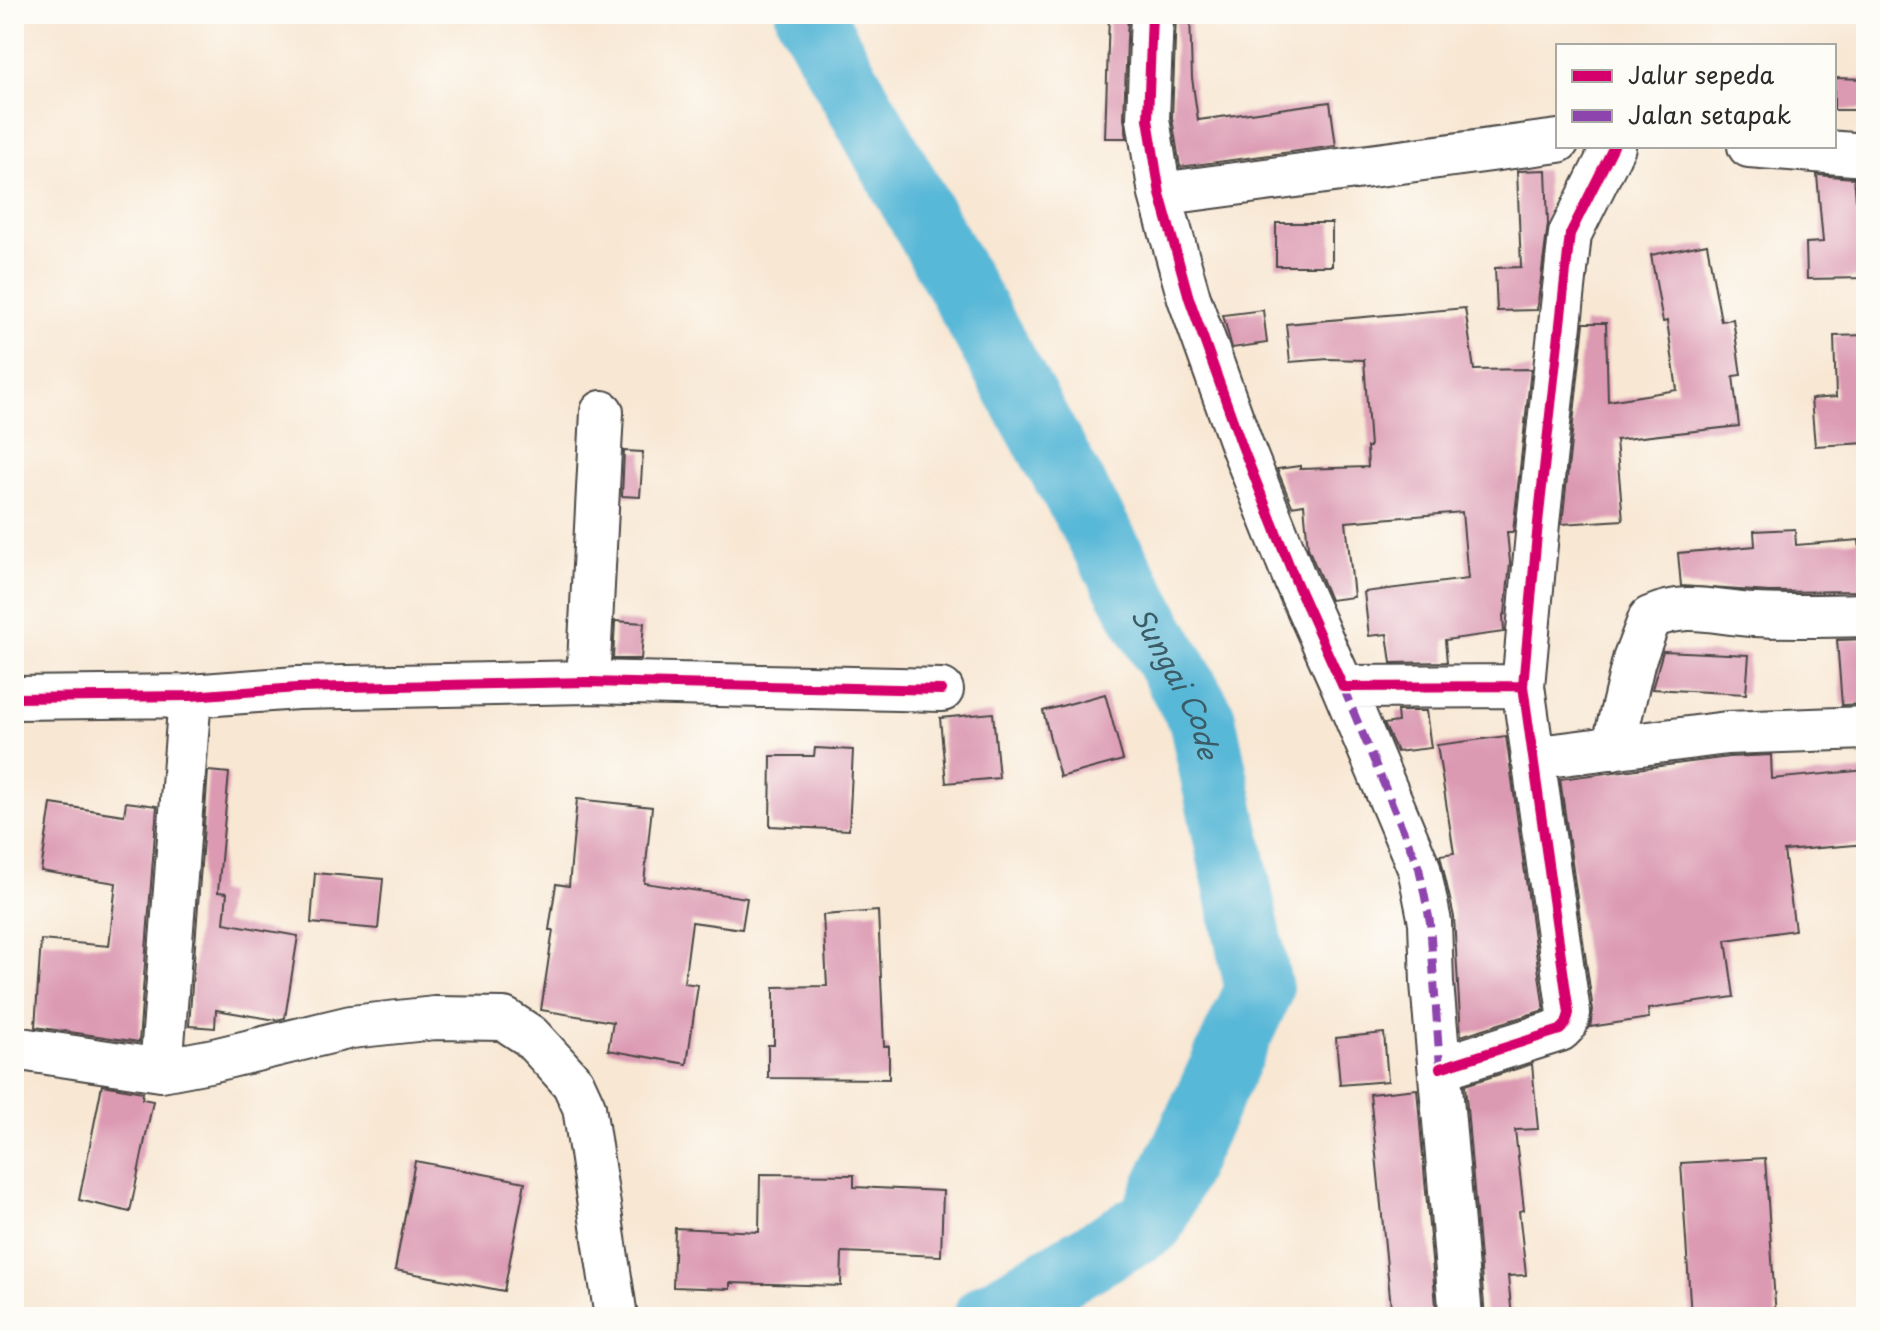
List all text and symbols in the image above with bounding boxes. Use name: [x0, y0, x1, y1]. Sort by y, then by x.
legend: [1556, 44, 1836, 148]
text: Jalur sepeda: [1628, 56, 1775, 92]
text: Jalan setapak: [1628, 96, 1791, 132]
water label: Sungai Code: [1122, 598, 1232, 765]

